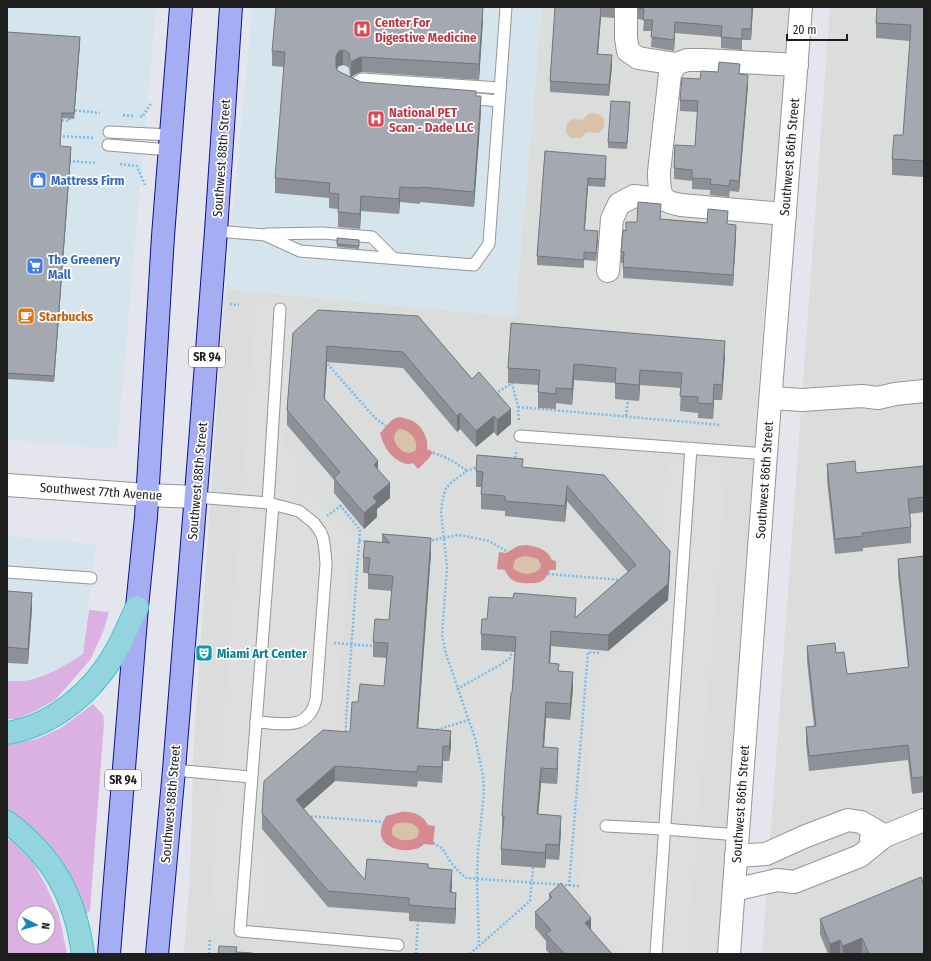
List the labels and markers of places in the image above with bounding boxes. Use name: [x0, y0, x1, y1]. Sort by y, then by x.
place label: Center For Digestive Medicine: [375, 15, 477, 45]
hospital icon: Center For Digestive Medicine: [352, 19, 372, 39]
place label: National PET Scan - Dade LLC: [389, 105, 474, 135]
hospital icon: National PET Scan - Dade LLC: [366, 109, 386, 129]
shop icon: Mattress Firm: [28, 170, 48, 190]
place label: Mattress Firm: [51, 173, 125, 188]
place label: The Greenery Mall: [48, 252, 121, 282]
supermarket icon: The Greenery Mall: [25, 256, 45, 276]
cafe icon: Starbucks: [16, 306, 36, 326]
place label: Starbucks: [39, 309, 93, 324]
theatre icon: Miami Art Center: [194, 643, 214, 663]
place label: Miami Art Center: [217, 646, 307, 661]

